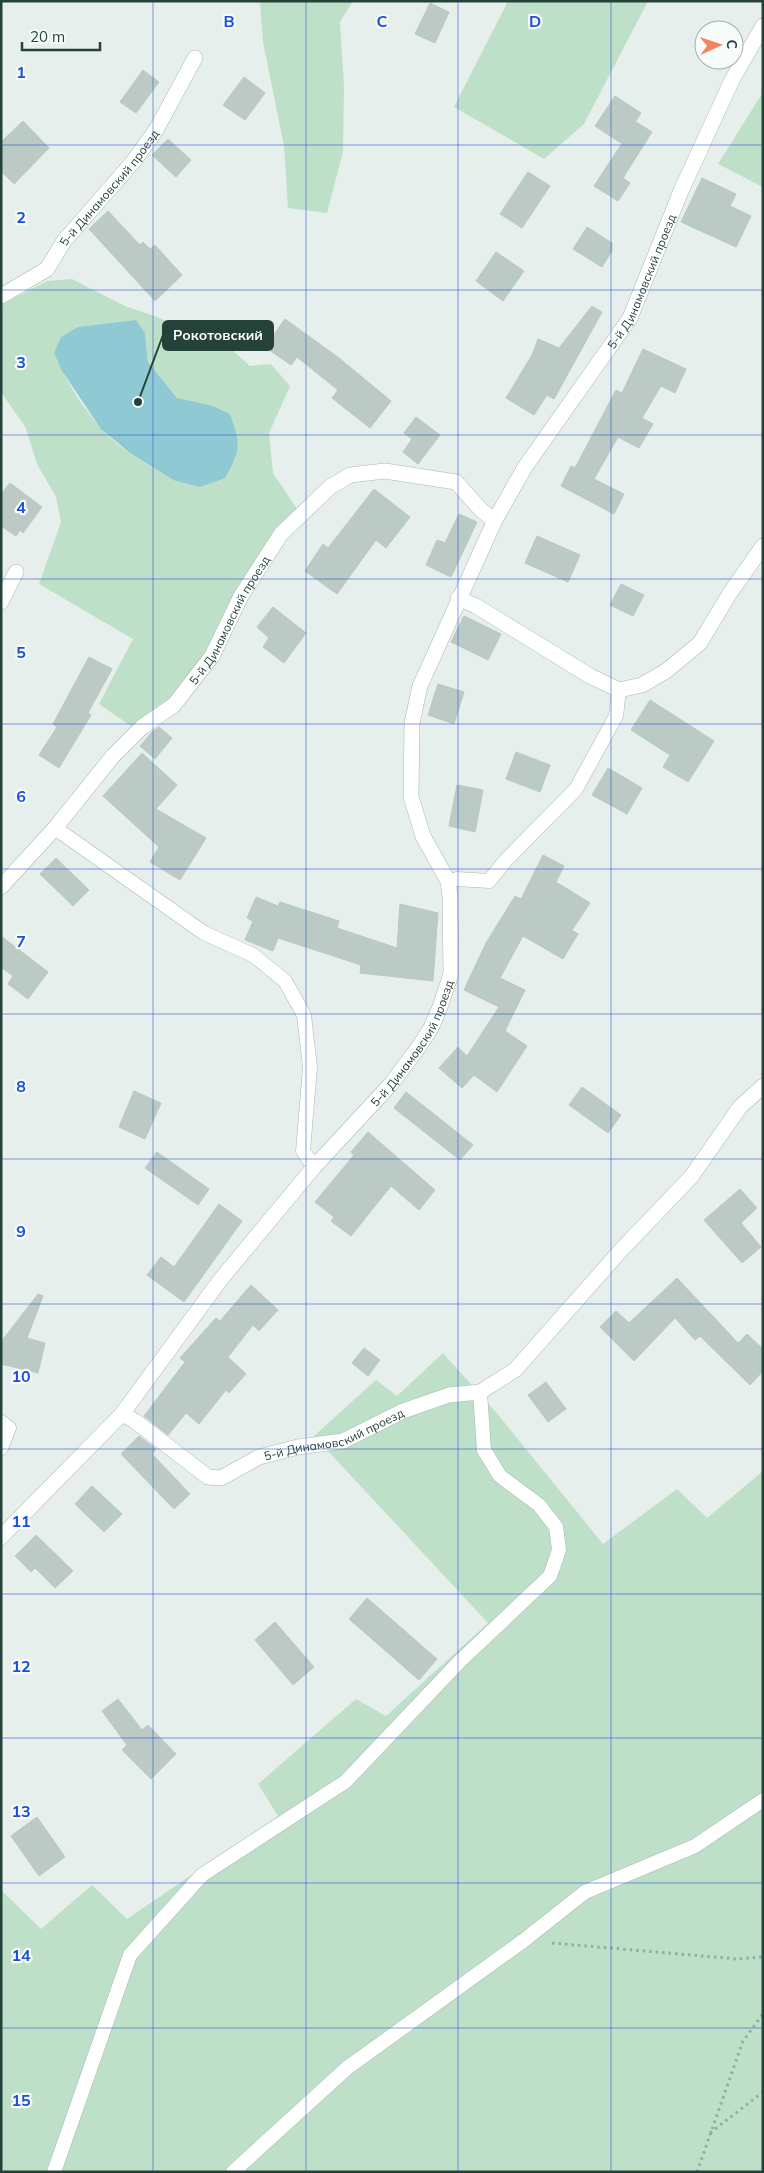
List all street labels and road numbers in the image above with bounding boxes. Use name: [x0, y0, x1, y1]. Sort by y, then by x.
street label: 5-й Динамовский проезд: [56, 126, 162, 248]
street label: 5-й Динамовский проезд: [603, 211, 679, 351]
street label: 5-й Динамовский проезд: [185, 553, 273, 687]
street label: 5-й Динамовский проезд: [367, 978, 456, 1109]
street label: 5-й Динамовский проезд: [262, 1404, 406, 1463]

